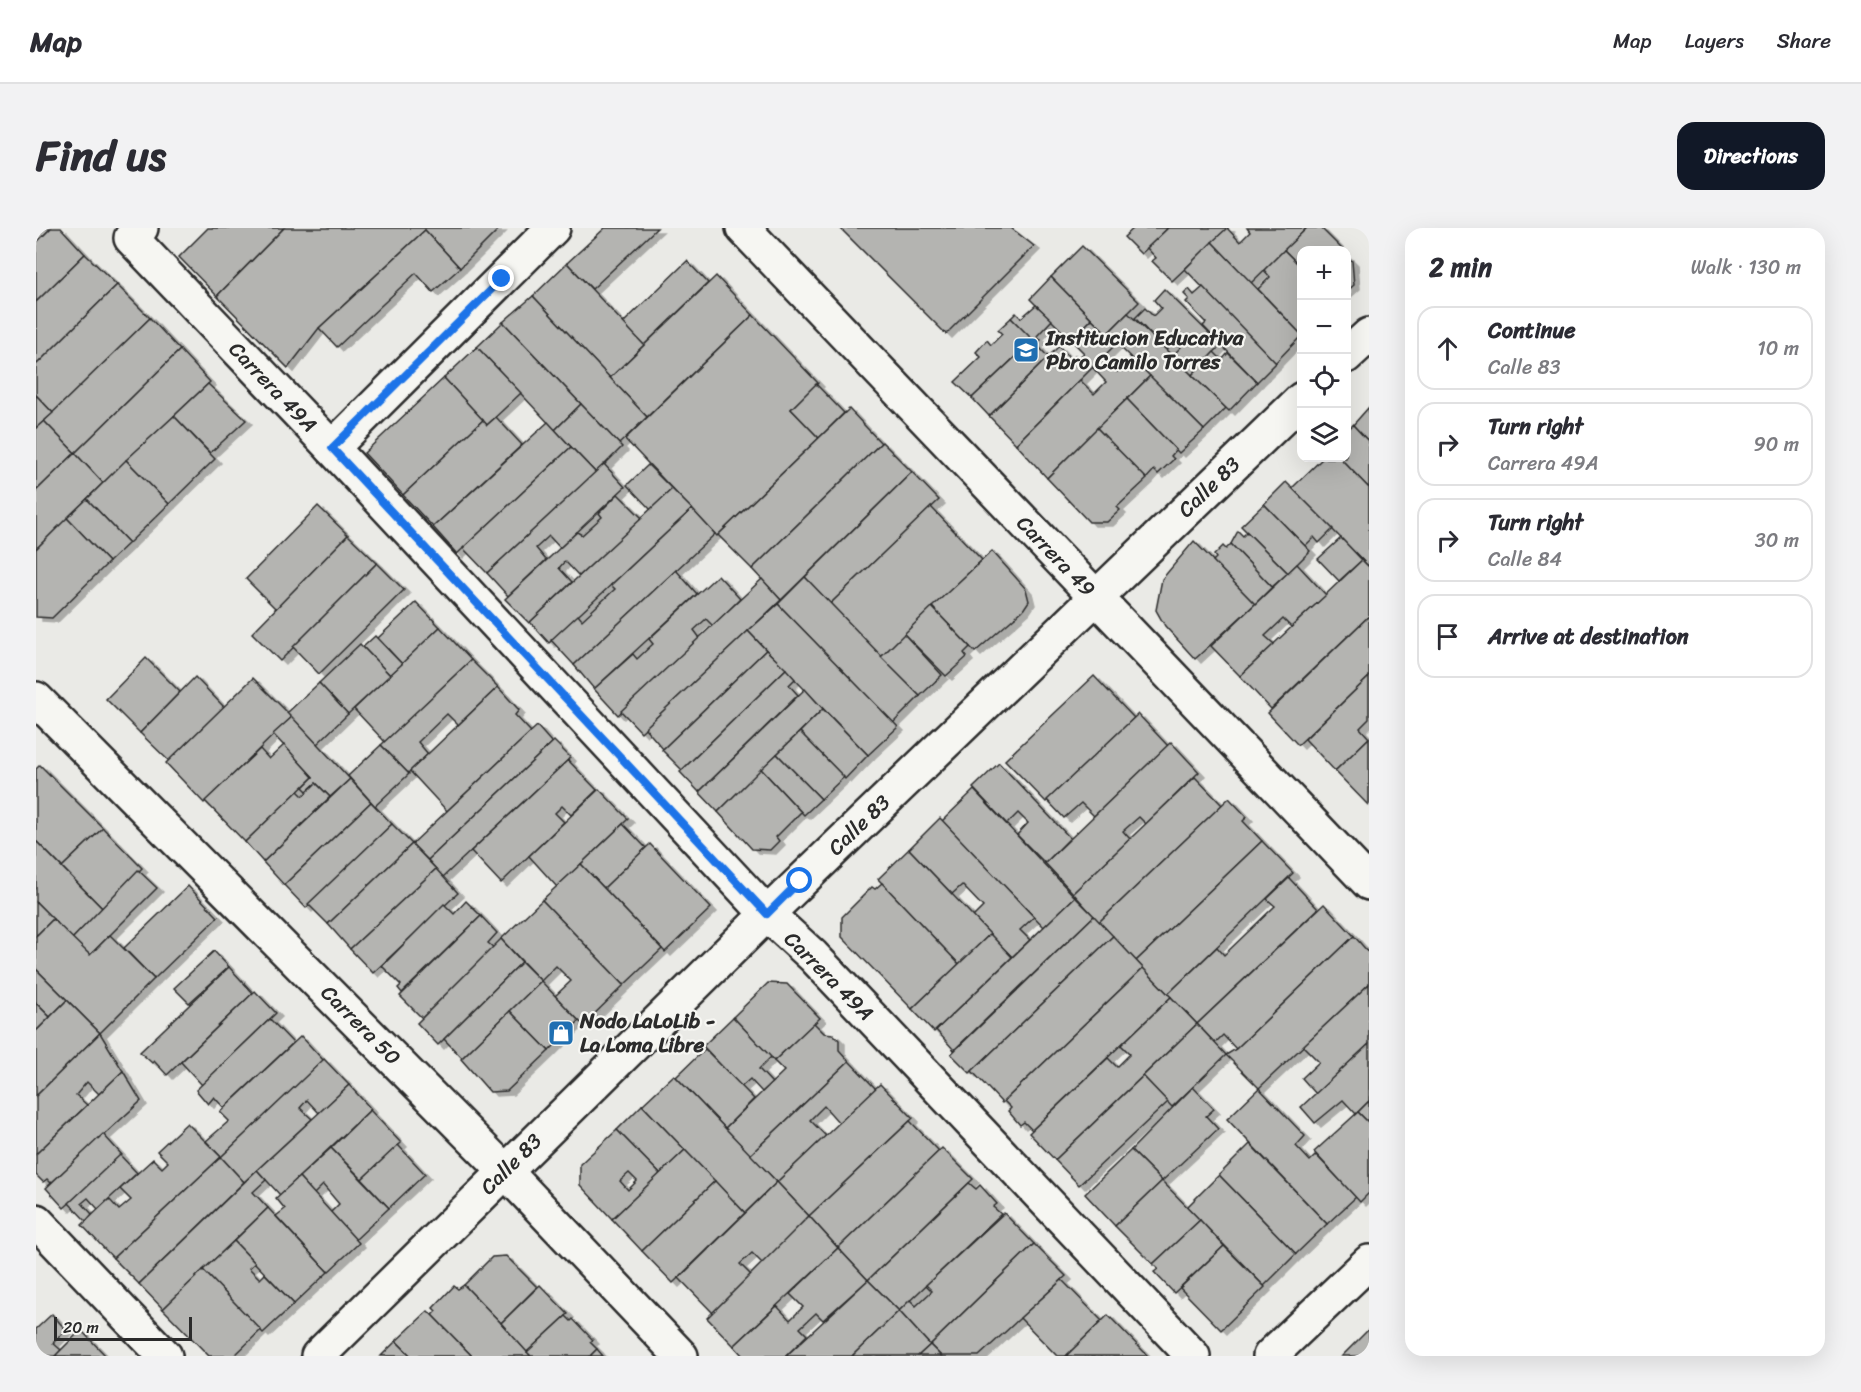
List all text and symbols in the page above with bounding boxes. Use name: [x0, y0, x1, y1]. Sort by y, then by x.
text: Map: [30, 17, 82, 66]
text: Map: [1613, 22, 1652, 60]
text: Layers: [1685, 22, 1744, 60]
text: Share: [1777, 22, 1831, 60]
text: Find us: [36, 119, 166, 193]
button: Directions: [1677, 122, 1825, 190]
text: 2 min: [1429, 244, 1492, 290]
map controls: [1297, 246, 1351, 462]
button: +: [1297, 246, 1351, 300]
text: Walk · 130 m: [1691, 250, 1801, 285]
route end: [488, 265, 514, 291]
button: −: [1297, 300, 1351, 354]
text: Continue: [1488, 311, 1576, 350]
place label: Institucion Educativa Pbro Camilo Torres: [1045, 319, 1245, 381]
text: 10 m: [1757, 331, 1799, 366]
street label: Carrera 49A: [219, 332, 327, 442]
icon: ahead: [1431, 332, 1464, 365]
school or university icon: Institucion Educativa Pbro Camilo Torres: [1011, 335, 1041, 365]
text: Calle 83: [1488, 350, 1560, 385]
button: locate: [1297, 354, 1351, 408]
text: Turn right: [1488, 407, 1583, 446]
button: layers: [1297, 408, 1351, 462]
text: 90 m: [1754, 427, 1799, 462]
icon: right: [1431, 428, 1464, 461]
text: Carrera 49A: [1488, 446, 1599, 481]
street label: Calle 83: [1168, 447, 1250, 527]
text: Turn right: [1488, 503, 1583, 542]
street label: Carrera 49: [1007, 506, 1105, 606]
text: 30 m: [1755, 523, 1799, 558]
icon: right: [1431, 524, 1464, 557]
text: Calle 84: [1488, 542, 1562, 577]
text: Arrive at destination: [1488, 617, 1689, 656]
icon: arrive: [1431, 620, 1464, 653]
street label: Calle 83: [818, 785, 900, 865]
route start: [786, 867, 812, 893]
street label: Carrera 49A: [775, 922, 883, 1030]
street label: Carrera 50: [311, 975, 411, 1075]
place label: Nodo LaLoLib - La Loma Libre: [579, 1002, 716, 1064]
shop icon: Nodo LaLoLib - La Loma Libre: [546, 1018, 576, 1048]
street label: Calle 83: [471, 1123, 552, 1204]
text: 20 m: [63, 1313, 99, 1342]
scale bar: [54, 1314, 192, 1342]

